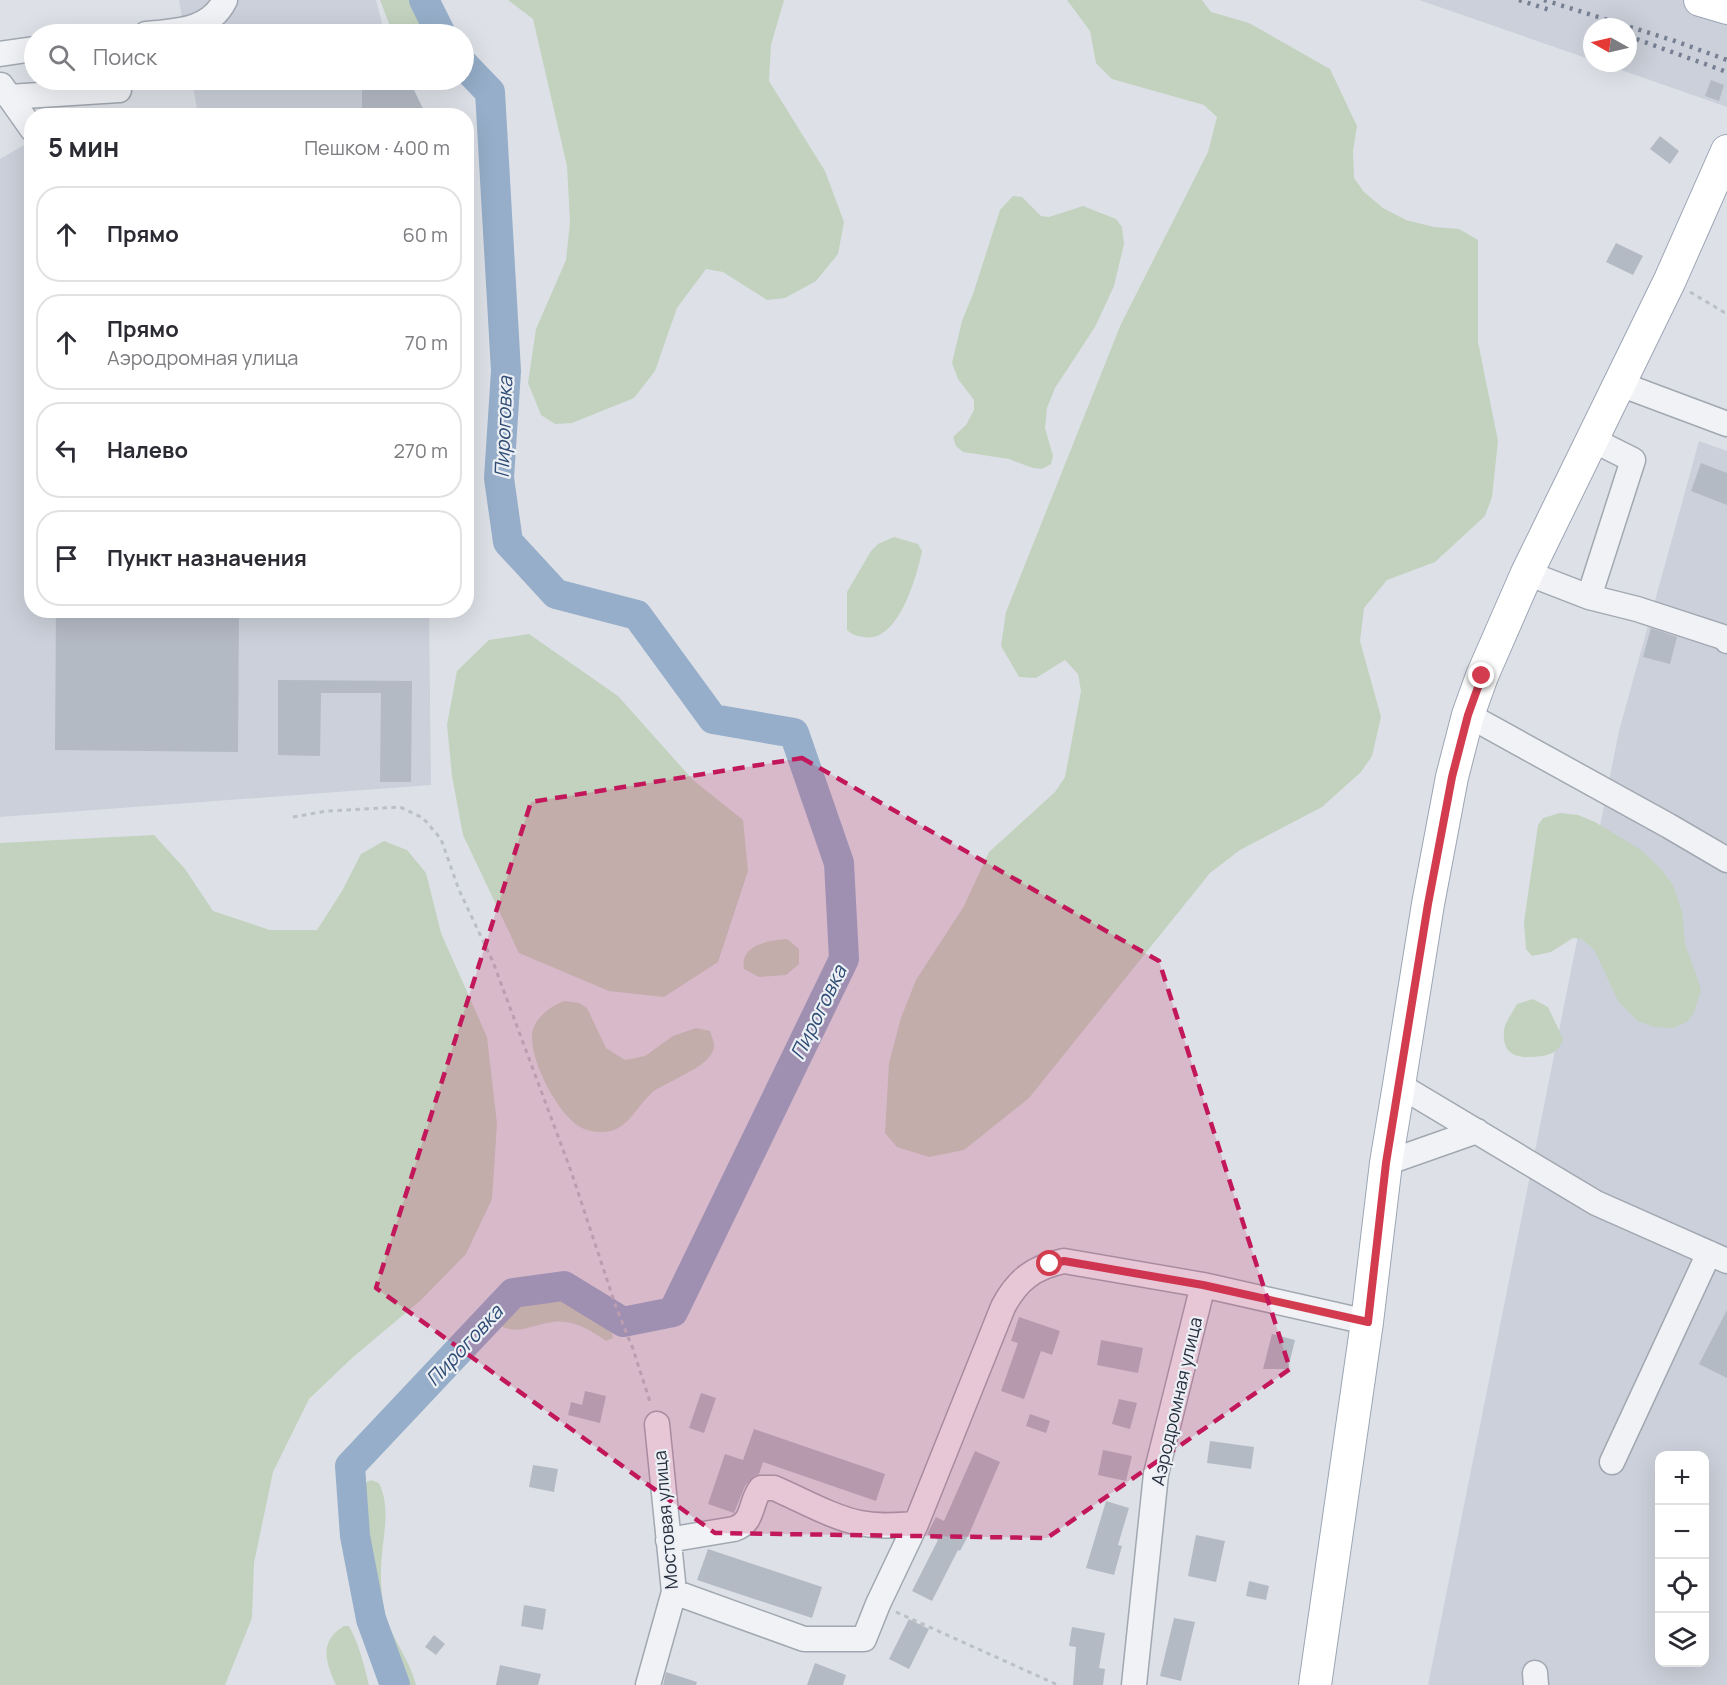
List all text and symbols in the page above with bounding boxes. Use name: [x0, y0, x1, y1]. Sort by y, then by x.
north arrow: [1583, 18, 1637, 72]
search box: [24, 24, 474, 90]
icon: search: [45, 41, 78, 74]
text: Поиск: [93, 42, 157, 72]
text: 5 мин: [48, 129, 119, 165]
text: Пешком · 400 m: [304, 134, 450, 161]
icon: ahead: [50, 218, 83, 251]
text: Прямо: [107, 219, 179, 249]
text: 60 m: [402, 221, 448, 248]
text: Прямо: [107, 314, 179, 344]
icon: ahead: [50, 326, 83, 359]
text: 70 m: [405, 329, 448, 356]
text: Аэродромная улица: [107, 344, 298, 371]
water label: Пироговка: [488, 375, 518, 478]
icon: left: [50, 434, 83, 467]
text: Налево: [107, 435, 188, 465]
text: 270 m: [393, 437, 448, 464]
icon: arrive: [50, 542, 83, 575]
text: Пункт назначения: [107, 543, 307, 573]
route end: [1468, 662, 1494, 688]
water label: Пироговка: [784, 960, 853, 1064]
route start: [1036, 1250, 1062, 1276]
water label: Пироговка: [419, 1298, 509, 1391]
street label: Аэродромная улица: [1145, 1314, 1207, 1488]
street label: Мостовая улица: [647, 1450, 683, 1590]
map controls: [1655, 1451, 1709, 1667]
button: +: [1655, 1451, 1709, 1505]
button: −: [1655, 1505, 1709, 1559]
button: locate: [1655, 1559, 1709, 1613]
button: layers: [1655, 1613, 1709, 1667]

